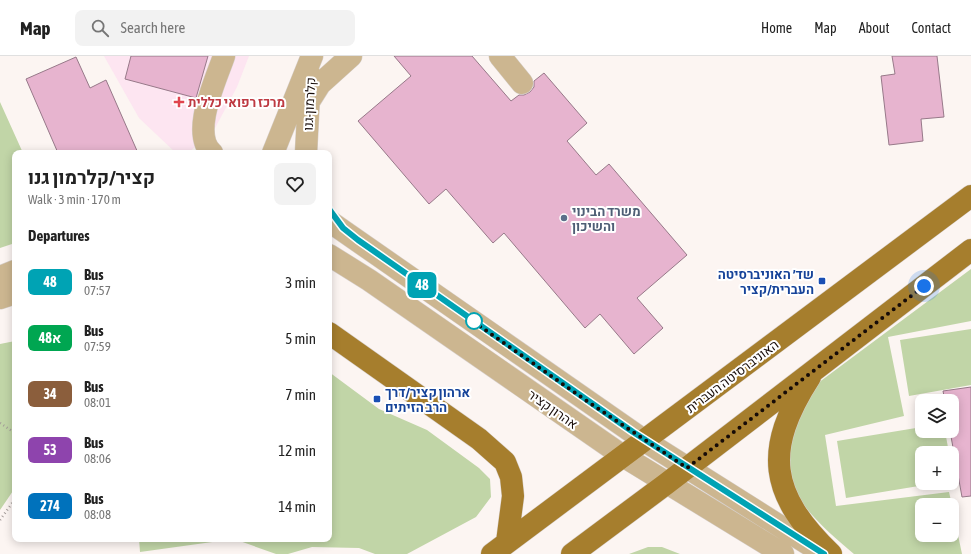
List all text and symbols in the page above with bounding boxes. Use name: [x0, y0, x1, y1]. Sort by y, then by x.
search box: [75, 10, 355, 46]
text: Map: [20, 17, 51, 39]
icon: search: [89, 17, 111, 39]
text: Search here: [121, 19, 185, 36]
text: Home: [761, 20, 792, 36]
text: Map: [814, 20, 837, 36]
text: About: [859, 20, 890, 36]
text: Contact: [912, 20, 951, 36]
street label: קלרמון-גנו: [301, 77, 318, 131]
place label: מרכז רפואי כללית: [188, 95, 285, 110]
marker: מרכז רפואי כללית: [173, 96, 185, 108]
button: heart: [274, 163, 316, 205]
text: קציר/קלרמון גנו: [28, 166, 155, 188]
text: Walk · 3 min · 170 m: [28, 192, 121, 207]
place label: משרד הבינוי והשיכון: [572, 204, 641, 234]
marker: משרד הבינוי והשיכון: [559, 213, 569, 223]
text: Departures: [28, 227, 90, 244]
text: Bus: [84, 266, 104, 283]
place label: שד׳ האוניברסיטה העברית/קציר: [718, 267, 814, 297]
line badge: 48: [404, 272, 440, 298]
text: 48: [43, 274, 57, 290]
text: 3 min: [285, 274, 316, 291]
marker: שד׳ האוניברסיטה העברית/קציר: [817, 276, 827, 286]
your location: [914, 276, 934, 296]
text: 48: [415, 277, 429, 293]
text: 07:57: [84, 283, 111, 298]
unlabelled marker: [465, 312, 483, 330]
text: Bus: [84, 322, 104, 339]
text: 48א: [39, 330, 61, 346]
text: 5 min: [285, 330, 316, 347]
street label: האוניברסיטה העברית: [683, 337, 781, 416]
text: 07:59: [84, 339, 111, 354]
text: Bus: [84, 378, 104, 395]
place label: ארהון קציר/דרך הרב הזיתים: [385, 385, 470, 415]
text: 34: [43, 386, 57, 402]
text: 7 min: [285, 386, 316, 403]
street label: אהרון קציר: [525, 387, 580, 432]
marker: ארהון קציר/דרך הרב הזיתים: [372, 394, 382, 404]
map controls: [915, 394, 959, 542]
button: layers: [915, 394, 959, 438]
text: 08:01: [84, 395, 111, 410]
text: Bus: [84, 434, 104, 451]
text: 53: [43, 442, 57, 458]
text: 12 min: [278, 442, 316, 459]
button: +: [915, 446, 959, 490]
text: 08:06: [84, 451, 111, 466]
text: Bus: [84, 490, 104, 507]
text: 274: [40, 498, 60, 514]
text: 14 min: [278, 498, 316, 515]
button: −: [915, 498, 959, 542]
text: 08:08: [84, 507, 111, 522]

